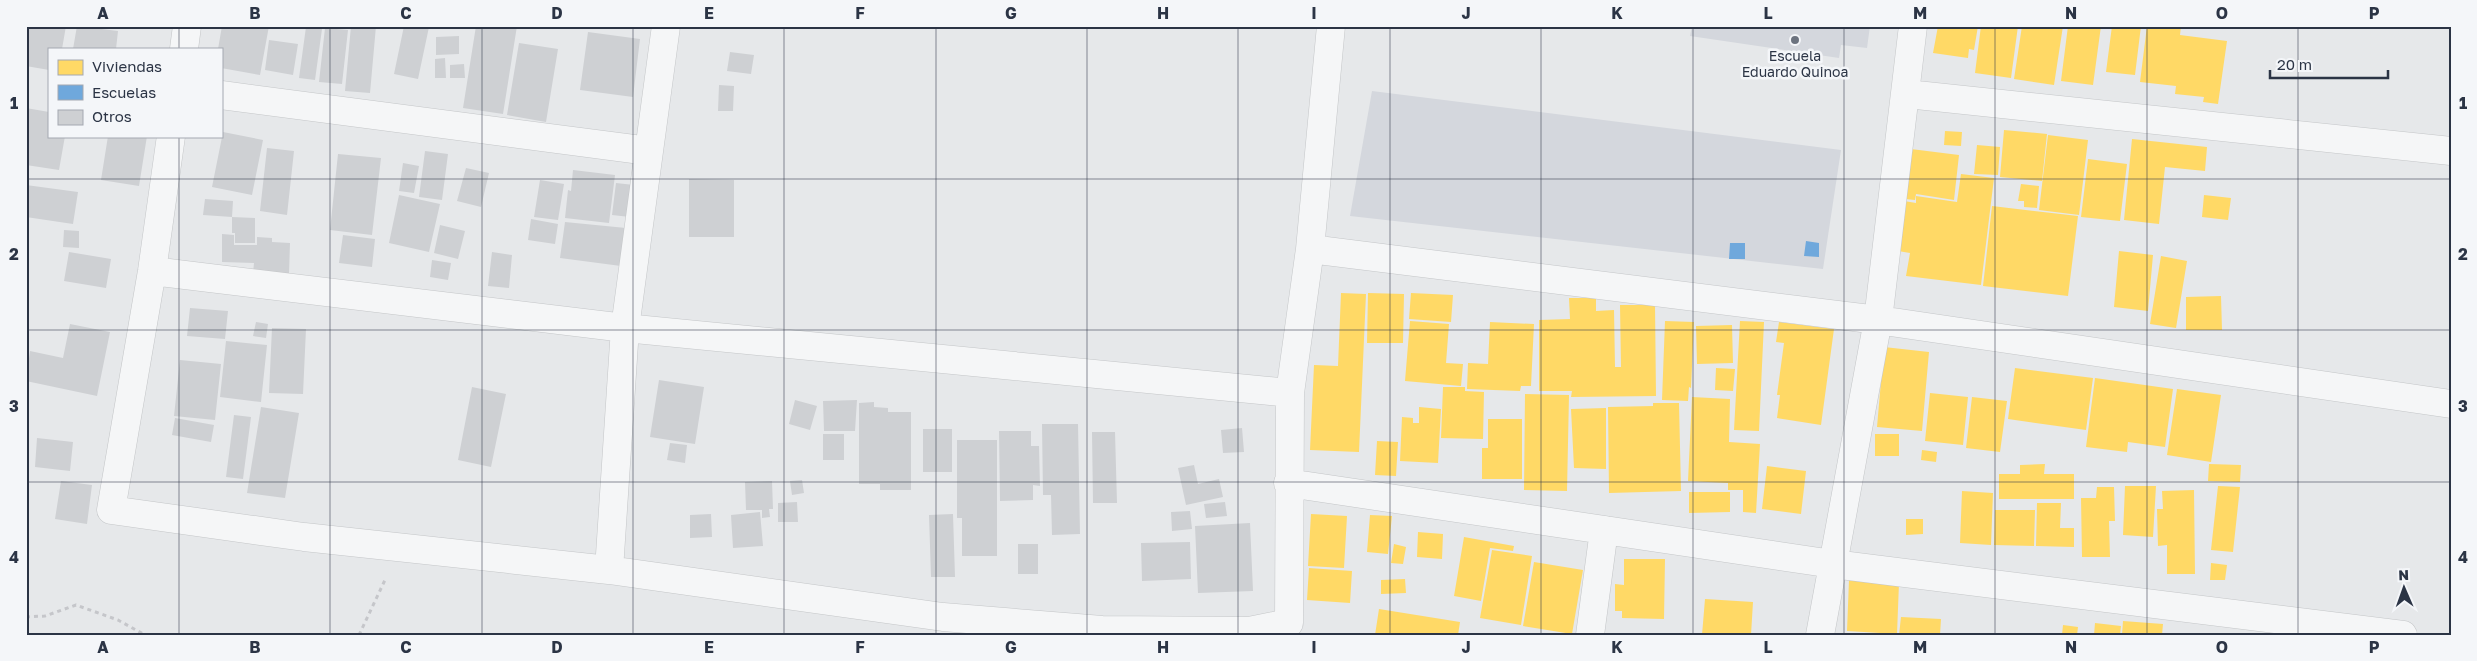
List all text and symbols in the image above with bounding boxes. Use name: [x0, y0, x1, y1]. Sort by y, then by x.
text: A: [97, 3, 109, 23]
text: B: [249, 3, 261, 23]
text: C: [400, 3, 412, 23]
text: D: [551, 3, 563, 23]
text: E: [704, 3, 714, 23]
text: F: [855, 3, 865, 23]
text: G: [1005, 3, 1017, 23]
text: H: [1157, 3, 1169, 23]
text: I: [1311, 3, 1317, 23]
text: J: [1461, 3, 1471, 23]
text: K: [1611, 3, 1623, 23]
text: L: [1763, 3, 1773, 23]
text: M: [1913, 3, 1927, 23]
text: N: [2065, 3, 2077, 23]
text: O: [2216, 3, 2228, 23]
text: P: [2369, 3, 2380, 23]
marker: Escuela Eduardo Quinoa: [1789, 34, 1801, 46]
place label: Escuela Eduardo Quinoa: [1742, 47, 1848, 80]
legend: [48, 48, 222, 138]
scale bar: [2270, 48, 2387, 80]
text: 20 m: [2277, 55, 2312, 73]
text: Viviendas: [92, 57, 162, 75]
text: Escuelas: [92, 83, 156, 101]
text: 1: [10, 93, 18, 113]
text: 1: [2459, 93, 2467, 113]
text: Otros: [92, 107, 132, 125]
text: 2: [9, 244, 19, 264]
text: 2: [2458, 244, 2468, 264]
text: 3: [9, 396, 19, 416]
text: 3: [2458, 396, 2468, 416]
text: 4: [9, 547, 19, 567]
text: 4: [2458, 547, 2468, 567]
north arrow: [2380, 564, 2430, 614]
text: N: [2398, 566, 2409, 583]
text: A: [97, 637, 109, 657]
text: B: [249, 637, 261, 657]
text: C: [400, 637, 412, 657]
text: D: [551, 637, 563, 657]
text: E: [704, 637, 714, 657]
text: F: [855, 637, 865, 657]
text: G: [1005, 637, 1017, 657]
text: H: [1157, 637, 1169, 657]
text: I: [1311, 637, 1317, 657]
text: J: [1461, 637, 1471, 657]
text: K: [1611, 637, 1623, 657]
text: L: [1763, 637, 1773, 657]
text: M: [1913, 637, 1927, 657]
text: N: [2065, 637, 2077, 657]
text: O: [2216, 637, 2228, 657]
text: P: [2369, 637, 2380, 657]

